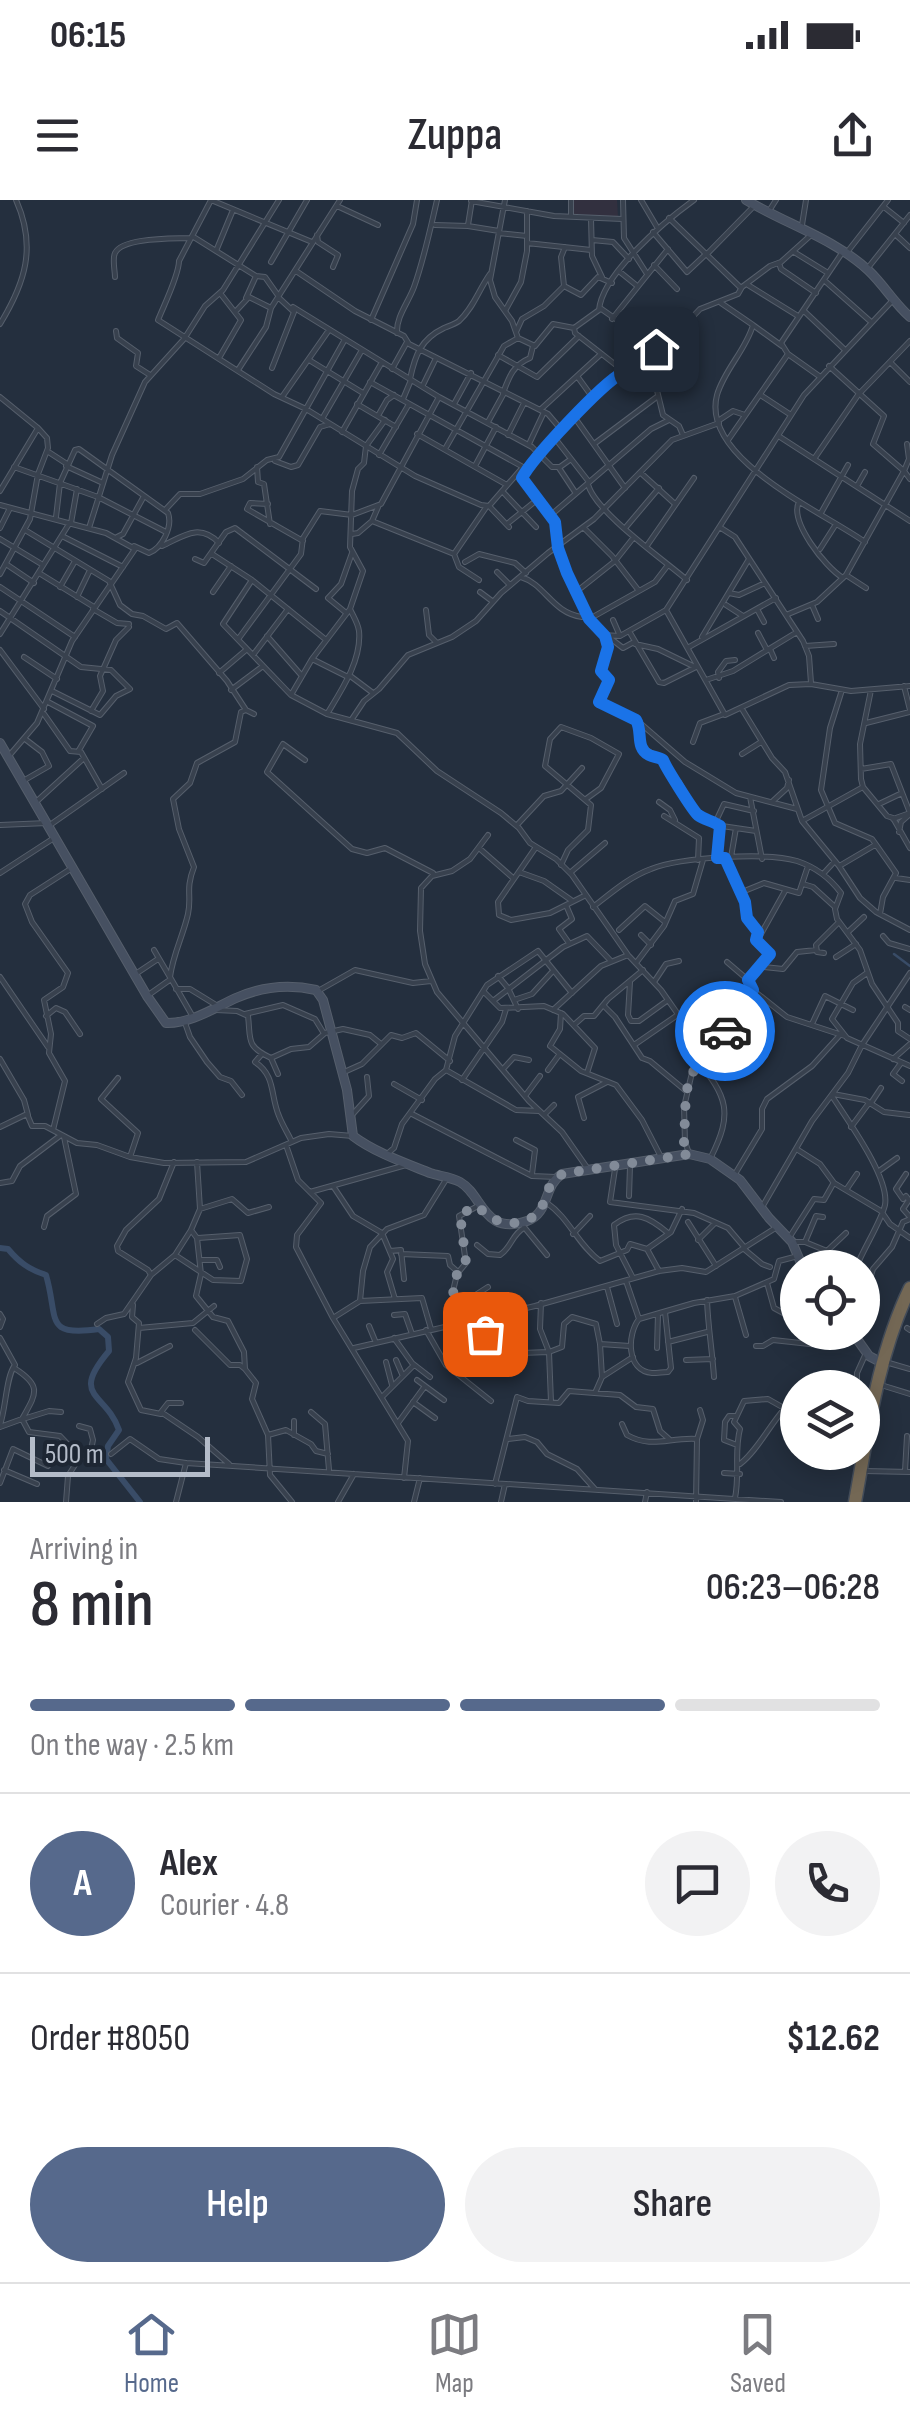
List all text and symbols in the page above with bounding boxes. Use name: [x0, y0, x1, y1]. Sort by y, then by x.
text: 06:15: [50, 13, 126, 58]
icon: menu: [30, 108, 85, 163]
text: Zuppa: [408, 108, 502, 163]
icon: share: [825, 108, 880, 163]
pin: [614, 307, 699, 392]
icon: home: [629, 322, 684, 377]
courier: [675, 981, 775, 1081]
icon: car: [698, 1004, 753, 1059]
map controls: [780, 1250, 880, 1470]
button: locate: [780, 1250, 880, 1350]
pin: [443, 1292, 528, 1377]
icon: bag: [458, 1307, 513, 1362]
button: layers: [780, 1370, 880, 1470]
scale bar: [30, 1432, 210, 1476]
text: 500 m: [45, 1438, 104, 1471]
text: Arriving in: [30, 1530, 138, 1569]
text: 06:23–06:28: [706, 1565, 880, 1610]
text: 8 min: [30, 1567, 154, 1645]
text: On the way · 2.5 km: [30, 1726, 234, 1765]
button: chat: [645, 1831, 750, 1936]
button: phone: [775, 1831, 880, 1936]
text: Alex: [160, 1841, 218, 1886]
text: A: [73, 1861, 92, 1906]
text: Courier · 4.8: [160, 1886, 289, 1925]
text: Order #8050: [30, 2016, 190, 2061]
text: $12.62: [786, 2016, 880, 2061]
button: Help: [30, 2147, 445, 2262]
button: Share: [465, 2147, 880, 2262]
tab: Home: [124, 2307, 179, 2400]
tab: Map: [427, 2307, 482, 2400]
tab: Saved: [730, 2307, 786, 2400]

